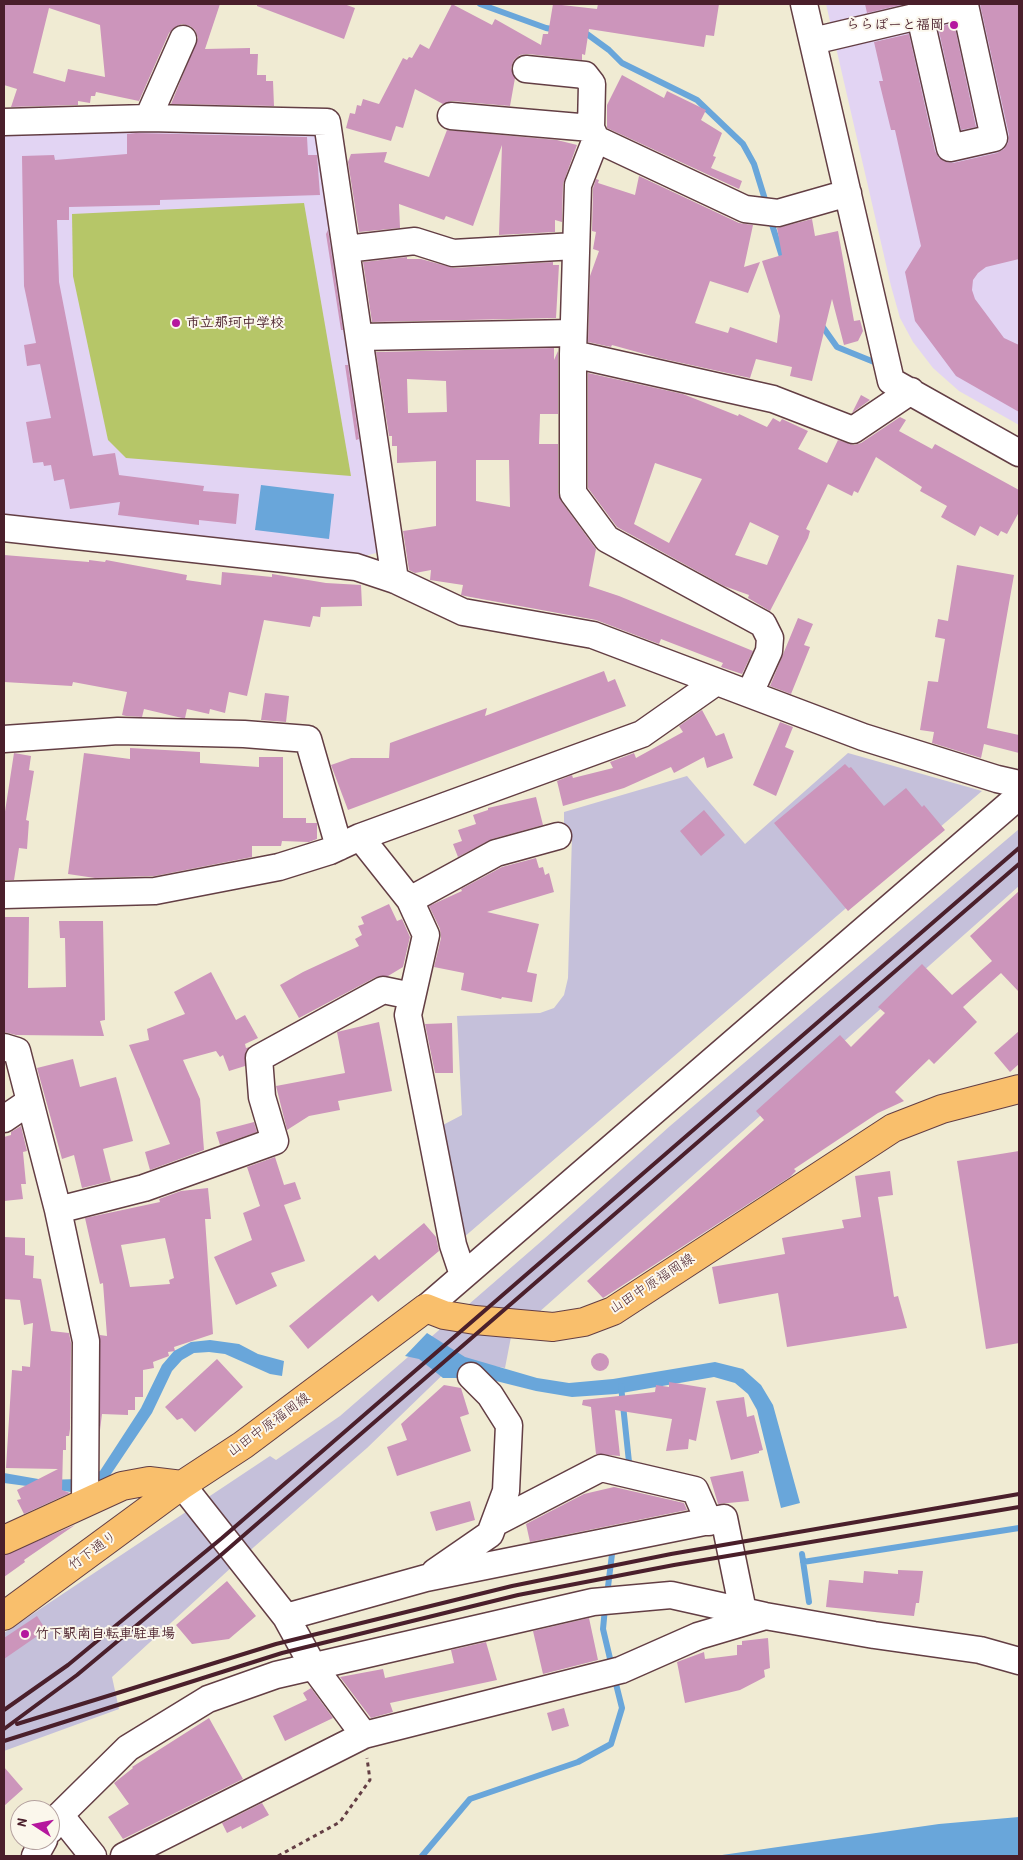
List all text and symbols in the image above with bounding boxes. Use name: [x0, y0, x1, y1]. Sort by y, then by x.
place label: ららぽーと福岡: [846, 17, 944, 33]
marker: ららぽーと福岡: [948, 19, 960, 31]
place label: 市立那珂中学校: [186, 315, 284, 331]
marker: 市立那珂中学校: [170, 317, 182, 329]
street label: 山田中原福岡線: [606, 1250, 698, 1318]
street label: 山田中原福岡線: [224, 1389, 314, 1461]
street label: 竹下通り: [65, 1528, 121, 1574]
place label: 竹下駅南自転車駐車場: [35, 1626, 175, 1642]
marker: 竹下駅南自転車駐車場: [19, 1628, 31, 1640]
north arrow: [10, 1800, 60, 1850]
text: N: [11, 1817, 31, 1828]

